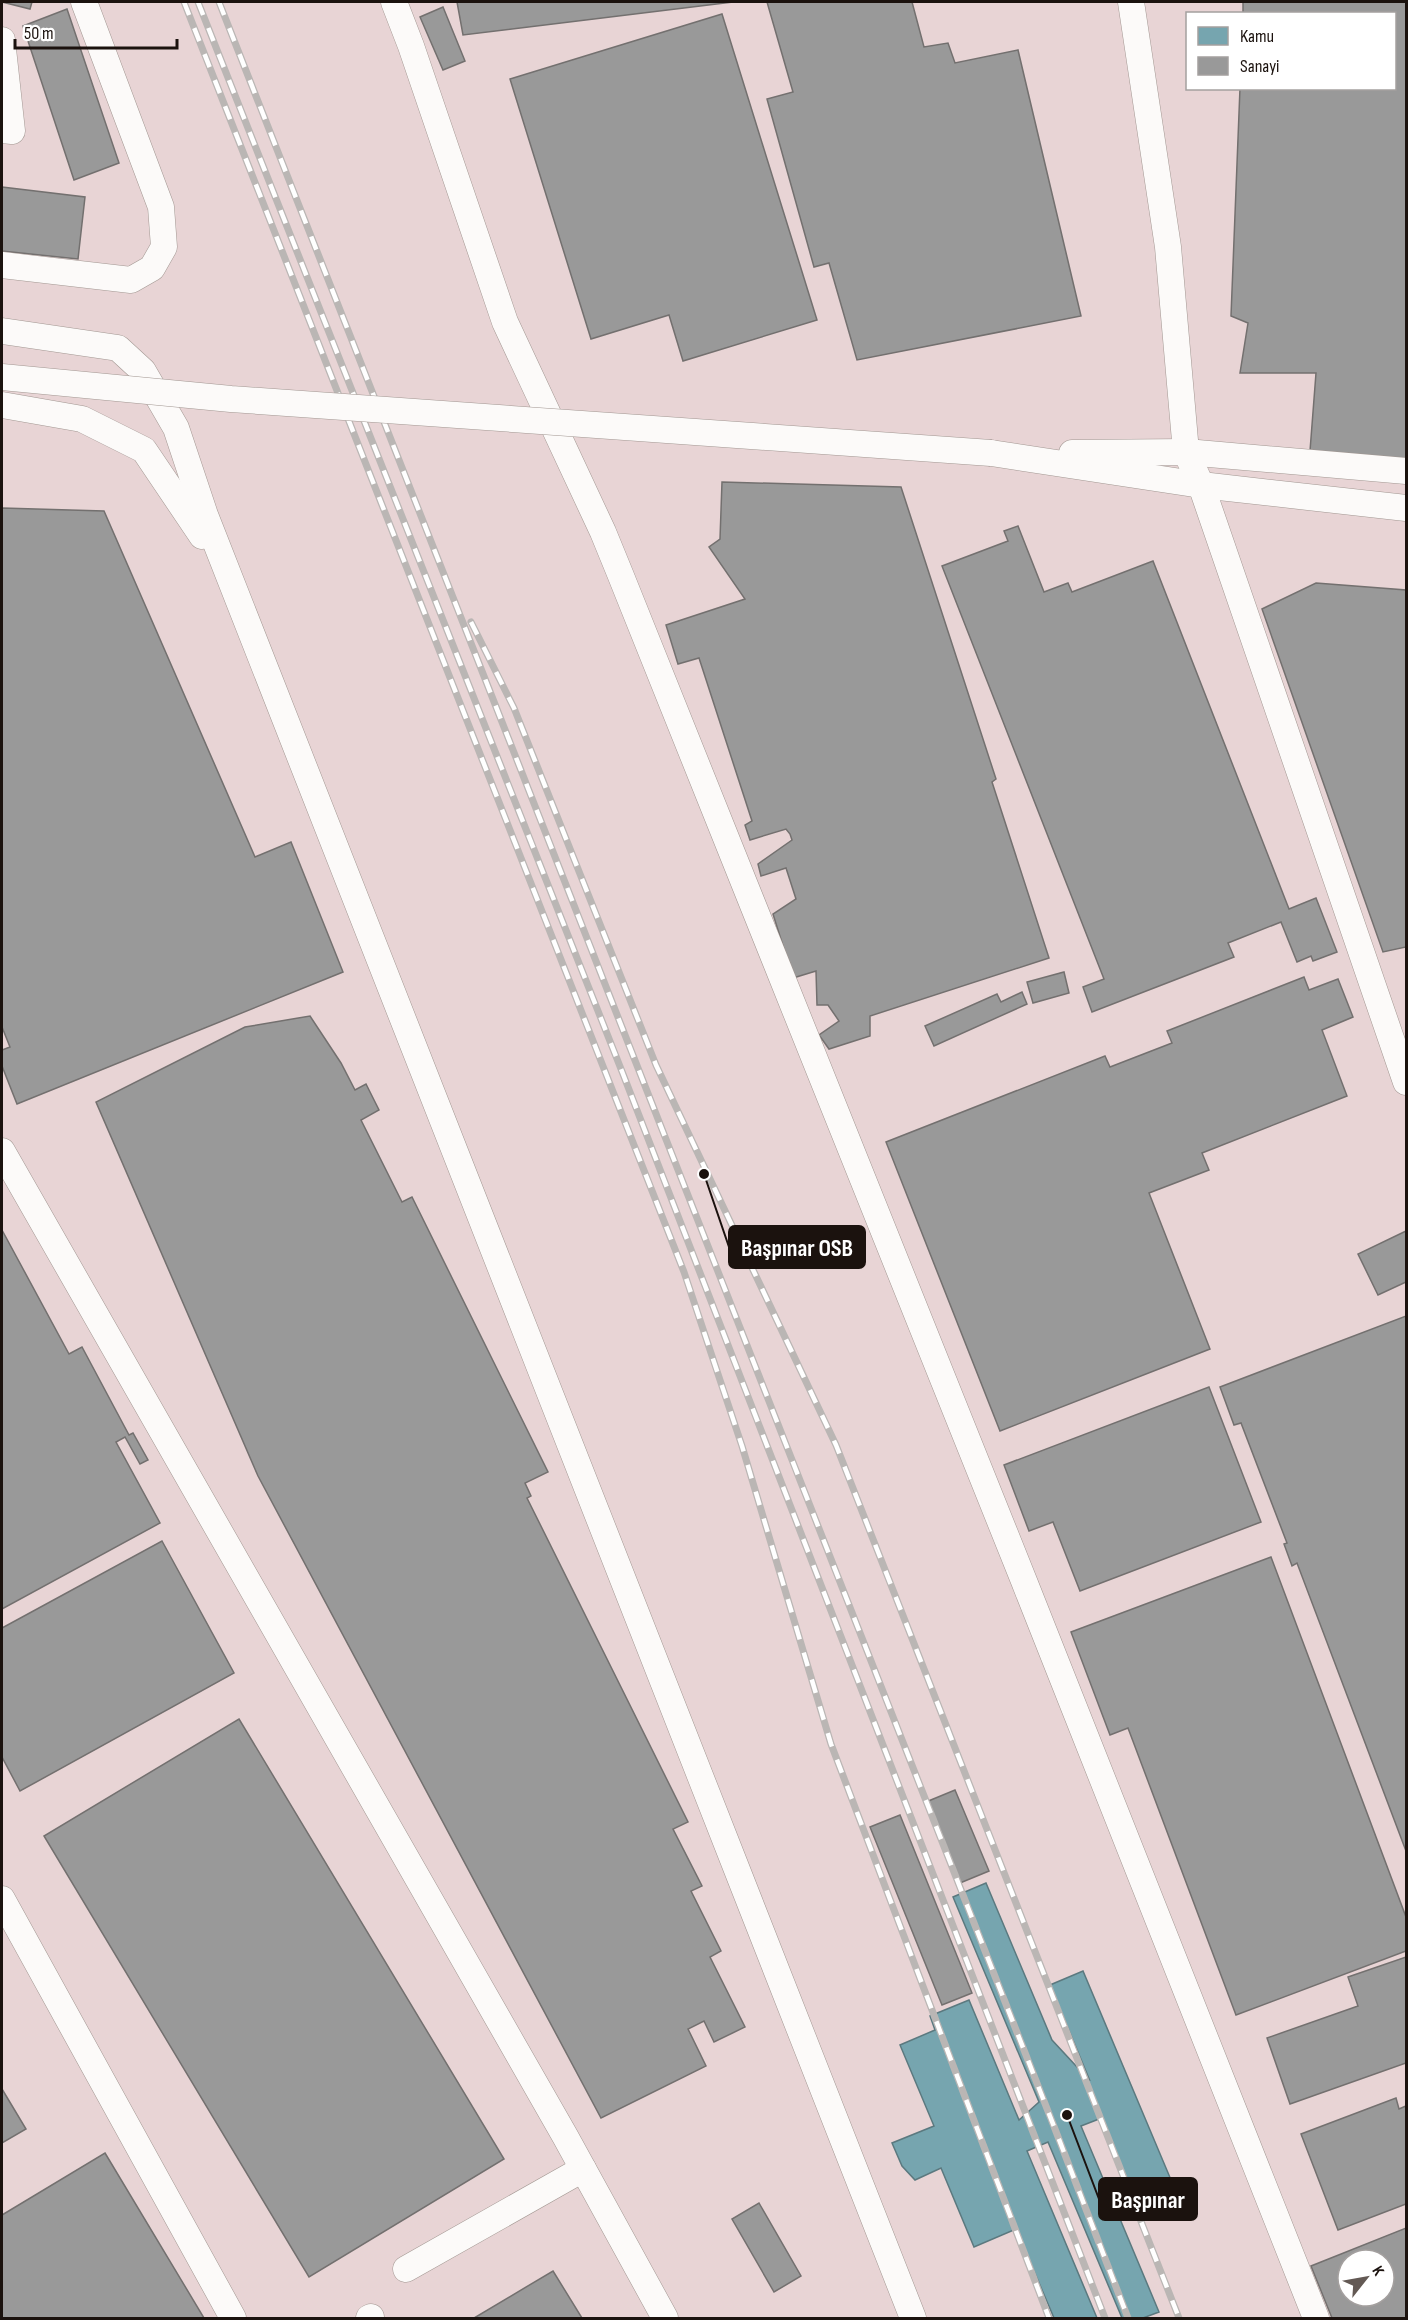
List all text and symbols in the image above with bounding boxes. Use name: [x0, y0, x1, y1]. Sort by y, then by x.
scale bar: [15, 12, 177, 50]
legend: [1186, 12, 1396, 90]
text: 50 m: [24, 23, 54, 44]
text: Kamu: [1240, 26, 1274, 47]
text: Sanayi: [1240, 56, 1279, 77]
callout: Başpınar OSB: [729, 1226, 865, 1268]
text: Başpınar OSB: [741, 1234, 853, 1263]
callout: Başpınar: [1099, 2178, 1197, 2220]
text: Başpınar: [1111, 2186, 1185, 2215]
north arrow: [1336, 2248, 1396, 2308]
text: K: [1367, 2263, 1388, 2279]

